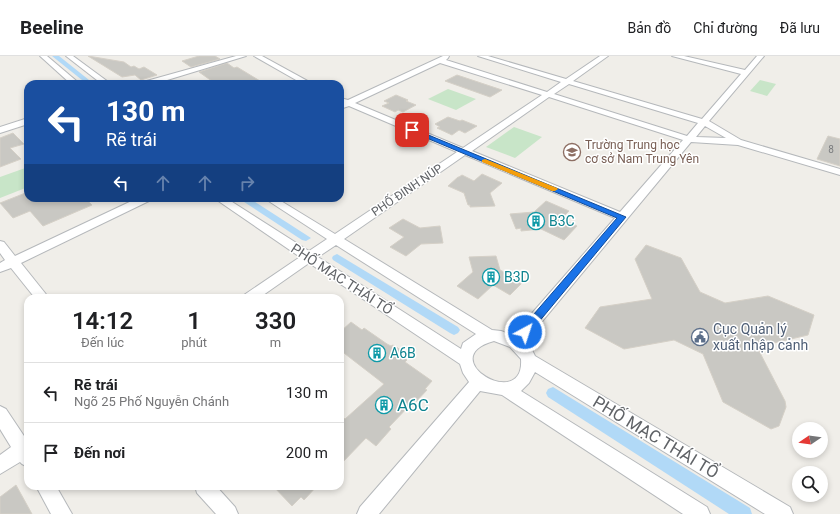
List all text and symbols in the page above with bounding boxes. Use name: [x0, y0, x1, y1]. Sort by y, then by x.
text: Beeline: [20, 16, 84, 39]
text: Bản đồ: [627, 20, 671, 36]
text: Chỉ đường: [693, 20, 758, 36]
text: Đã lưu: [780, 20, 820, 36]
text: 130 m: [106, 95, 185, 128]
icon: left: [40, 96, 92, 148]
pin: [395, 113, 429, 147]
icon: arrive: [401, 119, 423, 141]
text: Rẽ trái: [106, 129, 157, 150]
place label: Trường Trung học cơ sở Nam Trung Yên: [585, 138, 699, 166]
school or university icon: Trường Trung học cơ sở Nam Trung Yên: [562, 142, 582, 162]
house number: 8: [828, 144, 834, 155]
street label: PHỐ ĐINH NÚP: [368, 159, 446, 219]
icon: left: [110, 172, 132, 194]
icon: ahead: [152, 172, 174, 194]
icon: ahead: [194, 172, 216, 194]
icon: right: [236, 172, 258, 194]
building icon: B3C: [526, 211, 546, 231]
place label: B3C: [549, 213, 575, 229]
street label: PHỐ MẠC THÁI TỔ: [288, 238, 397, 318]
building icon: B3D: [481, 267, 501, 287]
place label: B3D: [504, 269, 530, 285]
text: 14:12: [72, 307, 133, 335]
text: 1: [187, 307, 201, 335]
text: 330: [255, 307, 296, 335]
position arrow: [504, 311, 546, 353]
place label: Cục Quản lý xuất nhập cảnh: [713, 321, 808, 353]
public building icon: Cục Quản lý xuất nhập cảnh: [690, 327, 710, 347]
text: Đến lúc: [81, 335, 124, 350]
text: phút: [181, 335, 207, 350]
text: m: [270, 335, 281, 350]
building icon: A6B: [367, 343, 387, 363]
place label: A6B: [390, 345, 416, 361]
text: Rẽ trái: [74, 376, 118, 394]
icon: left: [40, 382, 62, 404]
text: 130 m: [286, 384, 328, 402]
street label: PHỐ MẠC THÁI TỔ: [589, 391, 723, 482]
text: Ngõ 25 Phố Nguyễn Chánh: [74, 394, 229, 409]
building icon: A6C: [374, 395, 394, 415]
place label: A6C: [397, 395, 429, 415]
north arrow: [792, 422, 828, 458]
map controls: [792, 422, 828, 502]
icon: arrive: [40, 442, 62, 464]
text: Đến nơi: [74, 444, 125, 462]
text: 200 m: [286, 444, 328, 462]
button: search: [792, 466, 828, 502]

